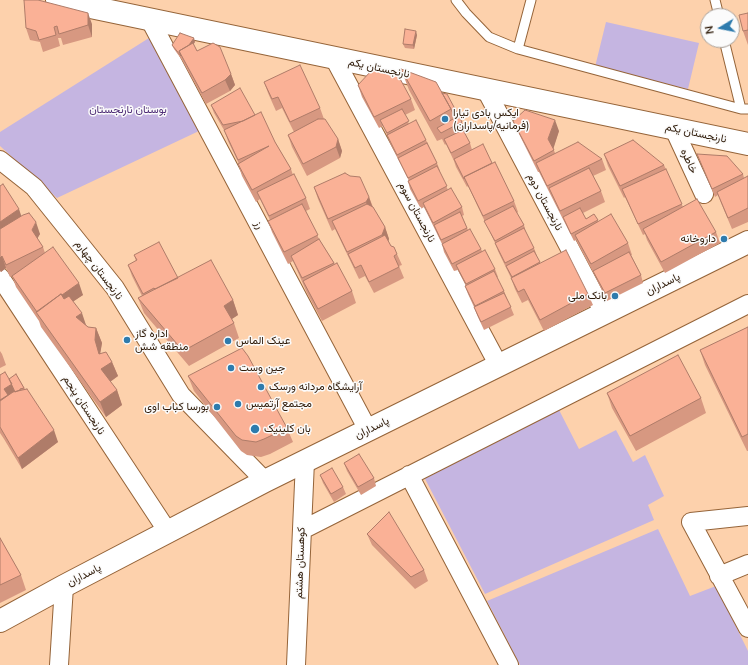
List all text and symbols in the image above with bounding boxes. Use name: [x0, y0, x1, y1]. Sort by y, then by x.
north arrow: [700, 8, 740, 48]
text: N: [702, 25, 717, 35]
street label: نارنجستان یکم: [347, 55, 411, 81]
park label: بوستان نارنجستان: [89, 103, 167, 117]
place label: ایکس بادی تیارا (فرمانیه/پاسداران): [453, 106, 530, 132]
marker: ایکس بادی تیارا (فرمانیه/پاسداران): [440, 114, 450, 124]
street label: نارنجستان یکم: [664, 120, 728, 146]
street label: خاطره: [678, 146, 700, 176]
street label: نارنجستان دوم: [524, 171, 566, 233]
street label: نارنجستان سوم: [396, 180, 438, 244]
street label: رز: [251, 219, 267, 231]
place label: داروخانه: [681, 232, 716, 246]
marker: داروخانه: [719, 234, 729, 244]
street label: نارنجستان چهارم: [72, 237, 126, 303]
street label: پاسداران: [644, 270, 682, 298]
place label: بانک ملی: [568, 289, 607, 303]
marker: بانک ملی: [610, 291, 620, 301]
place label: اداره گاز منطقه شش: [135, 327, 188, 353]
place label: عینک الماس: [236, 334, 291, 348]
marker: اداره گاز منطقه شش: [122, 335, 132, 345]
marker: عینک الماس: [223, 336, 233, 346]
place label: جین وست: [239, 361, 285, 375]
marker: جین وست: [226, 363, 236, 373]
street label: نارنجستان پنجم: [60, 373, 108, 437]
place label: آرایشگاه مردانه ورسک: [269, 380, 362, 394]
marker: آرایشگاه مردانه ورسک: [256, 382, 266, 392]
place label: مجتمع آرتمیس: [246, 397, 312, 411]
marker: مجتمع آرتمیس: [233, 399, 243, 409]
place label: بورسا کباب اوی: [144, 400, 209, 414]
marker: بورسا کباب اوی: [212, 402, 222, 412]
street label: پاسداران: [353, 414, 391, 442]
place label: بان کلینیک: [264, 422, 311, 436]
marker: بان کلینیک: [249, 423, 261, 435]
street label: کوهستان هشتم: [292, 527, 308, 599]
street label: پاسداران: [65, 561, 103, 589]

